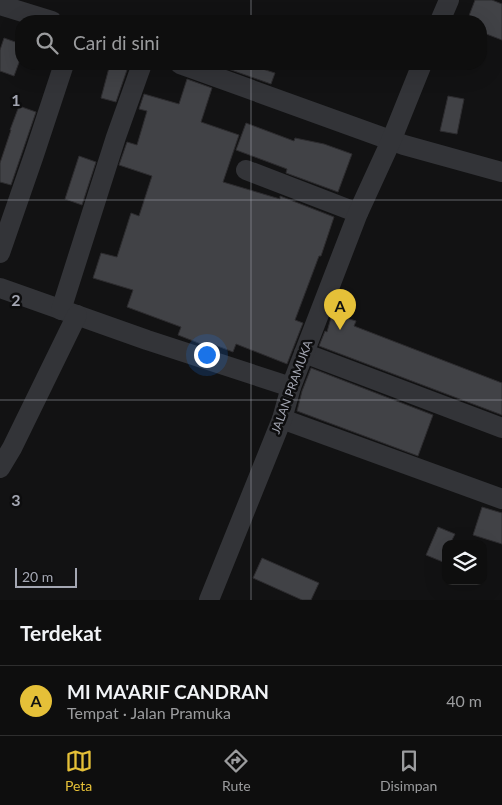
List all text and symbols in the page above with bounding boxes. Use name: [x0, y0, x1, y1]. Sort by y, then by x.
search box: [15, 15, 487, 70]
icon: search: [33, 29, 61, 57]
text: Cari di sini: [73, 31, 160, 54]
text: 1: [11, 90, 21, 109]
pin: A: [324, 289, 356, 330]
text: 2: [11, 290, 21, 309]
street label: JALAN PRAMUKA: [268, 337, 316, 436]
your location: [194, 342, 220, 368]
text: 3: [11, 490, 21, 509]
map controls: [442, 540, 487, 585]
button: layers: [442, 540, 487, 585]
scale bar: [15, 565, 78, 588]
text: 20 m: [22, 568, 53, 585]
text: Terdekat: [20, 620, 102, 645]
text: MI MA'ARIF CANDRAN: [67, 680, 269, 703]
text: A: [30, 691, 42, 710]
text: 40 m: [446, 691, 482, 710]
text: Tempat · Jalan Pramuka: [67, 703, 231, 722]
tab: Peta: [65, 747, 93, 794]
tab: Rute: [222, 747, 251, 794]
tab: Disimpan: [380, 747, 437, 794]

